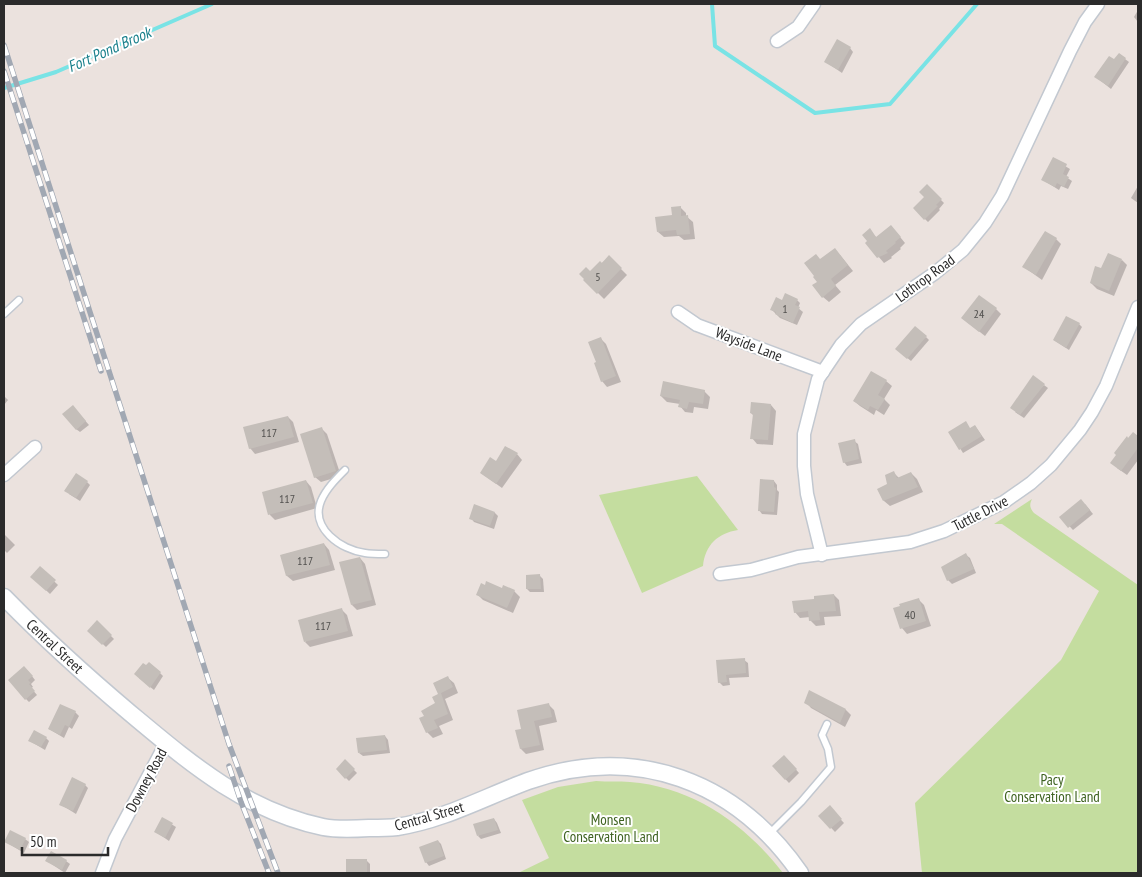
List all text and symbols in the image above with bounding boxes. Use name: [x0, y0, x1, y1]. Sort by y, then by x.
water label: Fort Pond Brook: [64, 21, 155, 76]
street label: Lothrop Road: [892, 250, 958, 306]
house number: 5: [595, 269, 601, 284]
house number: 1: [782, 301, 788, 316]
house number: 24: [974, 306, 985, 321]
street label: Wayside Lane: [713, 323, 785, 365]
house number: 117: [261, 425, 277, 440]
house number: 117: [279, 491, 295, 506]
street label: Tuttle Drive: [949, 491, 1011, 535]
house number: 117: [297, 553, 313, 568]
house number: 40: [905, 607, 915, 622]
street label: Central Street: [22, 615, 88, 677]
house number: 117: [315, 618, 331, 633]
street label: Downey Road: [121, 745, 171, 815]
park label: Pacy Conservation Land: [1004, 770, 1100, 806]
street label: Central Street: [392, 797, 466, 835]
park label: Monsen Conservation Land: [563, 810, 659, 846]
scale bar: [22, 824, 109, 856]
text: 50 m: [30, 832, 56, 851]

